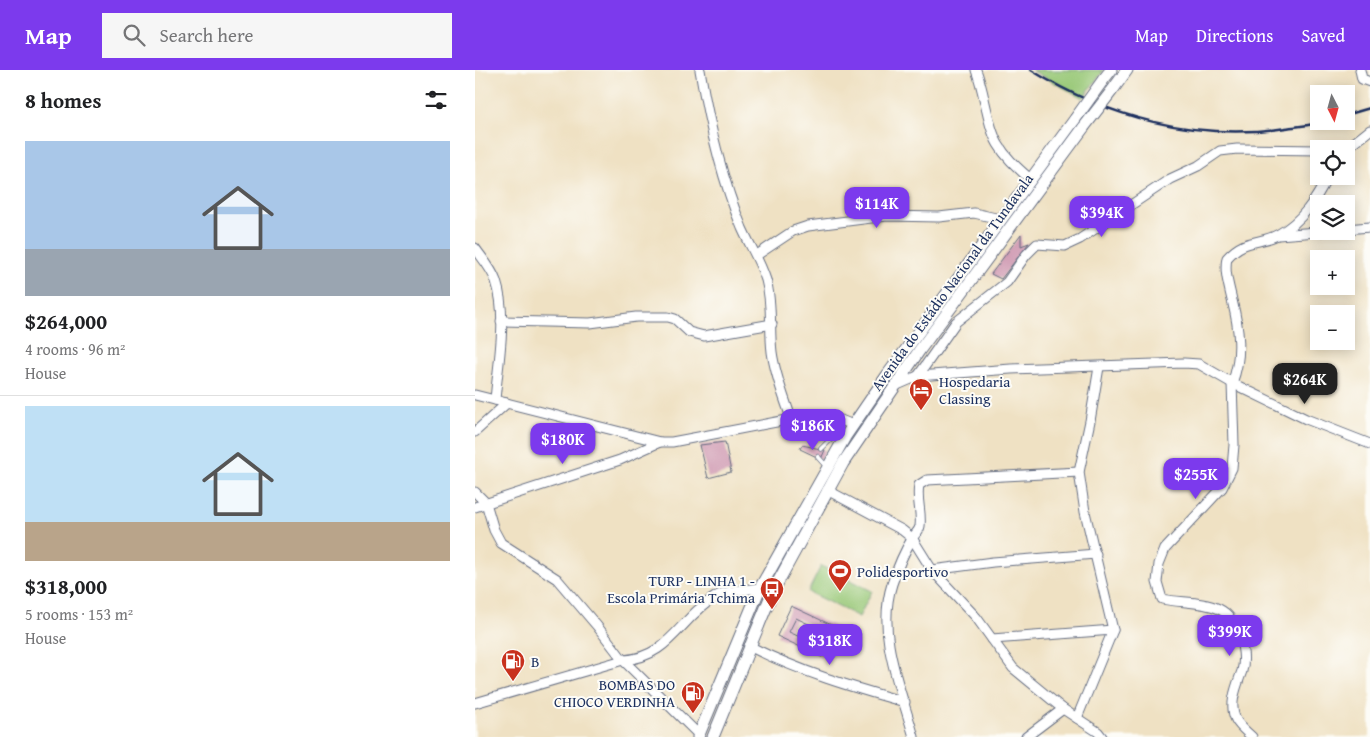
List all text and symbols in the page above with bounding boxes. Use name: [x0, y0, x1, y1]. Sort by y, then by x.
search box: [102, 13, 452, 58]
text: Map: [25, 18, 72, 53]
icon: search: [120, 21, 148, 49]
text: Search here: [160, 21, 253, 49]
text: Map: [1135, 22, 1168, 49]
text: Directions: [1196, 22, 1273, 49]
text: Saved: [1301, 22, 1345, 49]
text: 8 homes: [25, 85, 101, 116]
north arrow: [1310, 85, 1355, 130]
map controls: [1310, 85, 1355, 350]
icon: filters: [422, 86, 450, 114]
button: locate: [1310, 140, 1355, 185]
street label: Avenida do Estádio Nacional da Tundavala: [866, 169, 1038, 395]
icon: home: [193, 173, 283, 263]
pin: $114K: [842, 186, 912, 229]
text: $114K: [855, 191, 899, 215]
button: layers: [1310, 195, 1355, 240]
pin: $394K: [1067, 196, 1137, 238]
text: $394K: [1080, 200, 1124, 224]
button: +: [1310, 250, 1355, 295]
button: −: [1310, 305, 1355, 350]
text: $264,000: [25, 306, 107, 337]
text: 4 rooms · 96 m²: [25, 337, 125, 361]
text: House: [25, 361, 66, 385]
pin: $264K: [1270, 362, 1340, 405]
text: $264K: [1283, 367, 1327, 391]
place label: Hospedaria Classing: [939, 371, 1010, 409]
hotel icon: Hospedaria Classing: [908, 377, 934, 411]
pin: $186K: [778, 408, 848, 451]
text: $186K: [791, 413, 835, 437]
pin: $180K: [528, 422, 598, 465]
text: $180K: [541, 427, 585, 451]
icon: home: [193, 439, 283, 529]
pin: $255K: [1161, 458, 1231, 500]
text: $255K: [1174, 462, 1218, 486]
sports icon: Polidesportivo: [827, 558, 853, 592]
place label: Polidesportivo: [857, 561, 949, 582]
place label: TURP - LINHA 1 - Escola Primária Tchima: [607, 570, 755, 608]
text: $318,000: [25, 571, 107, 602]
bus stop icon: TURP - LINHA 1 - Escola Primária Tchima: [759, 576, 785, 610]
text: 5 rooms · 153 m²: [25, 602, 133, 626]
pin: $399K: [1195, 614, 1265, 657]
text: $399K: [1208, 619, 1252, 643]
pin: $318K: [795, 624, 865, 666]
text: House: [25, 626, 66, 650]
text: $318K: [808, 628, 852, 652]
fuel station icon: B: [500, 648, 526, 682]
place label: B: [531, 651, 540, 672]
place label: BOMBAS DO CHIOCO VERDINHA: [554, 674, 675, 712]
fuel station icon: BOMBAS DO CHIOCO VERDINHA: [680, 680, 706, 714]

